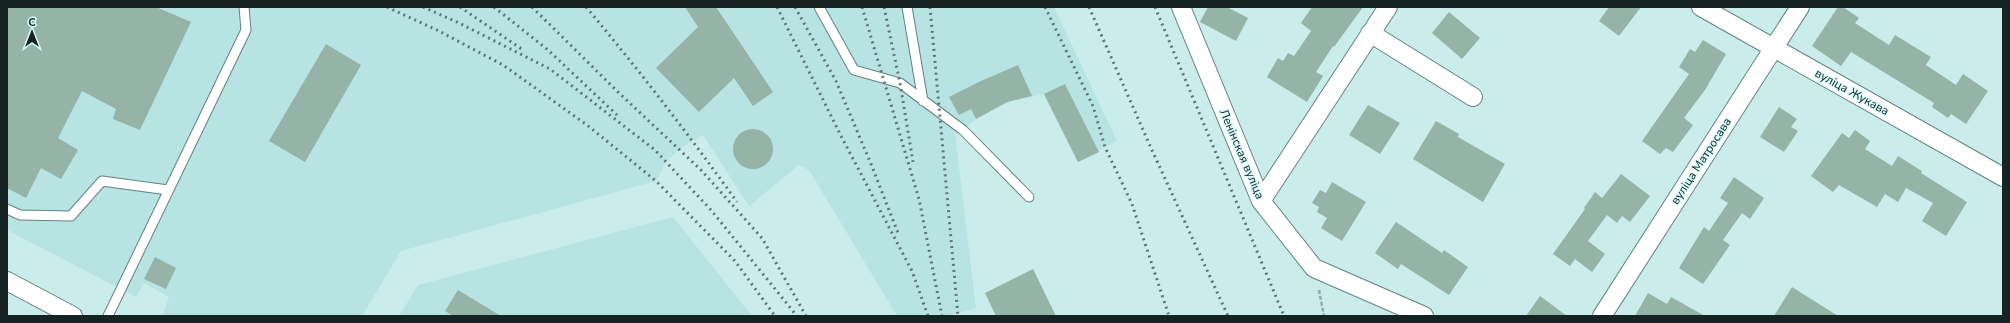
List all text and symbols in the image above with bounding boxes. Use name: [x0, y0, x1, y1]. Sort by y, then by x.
north arrow: [12, 12, 52, 52]
text: С: [28, 15, 36, 30]
street label: вуліца Жукава: [1812, 65, 1892, 119]
street label: Ленінская вуліца: [1216, 107, 1268, 201]
street label: вуліца Матросава: [1667, 115, 1735, 207]

